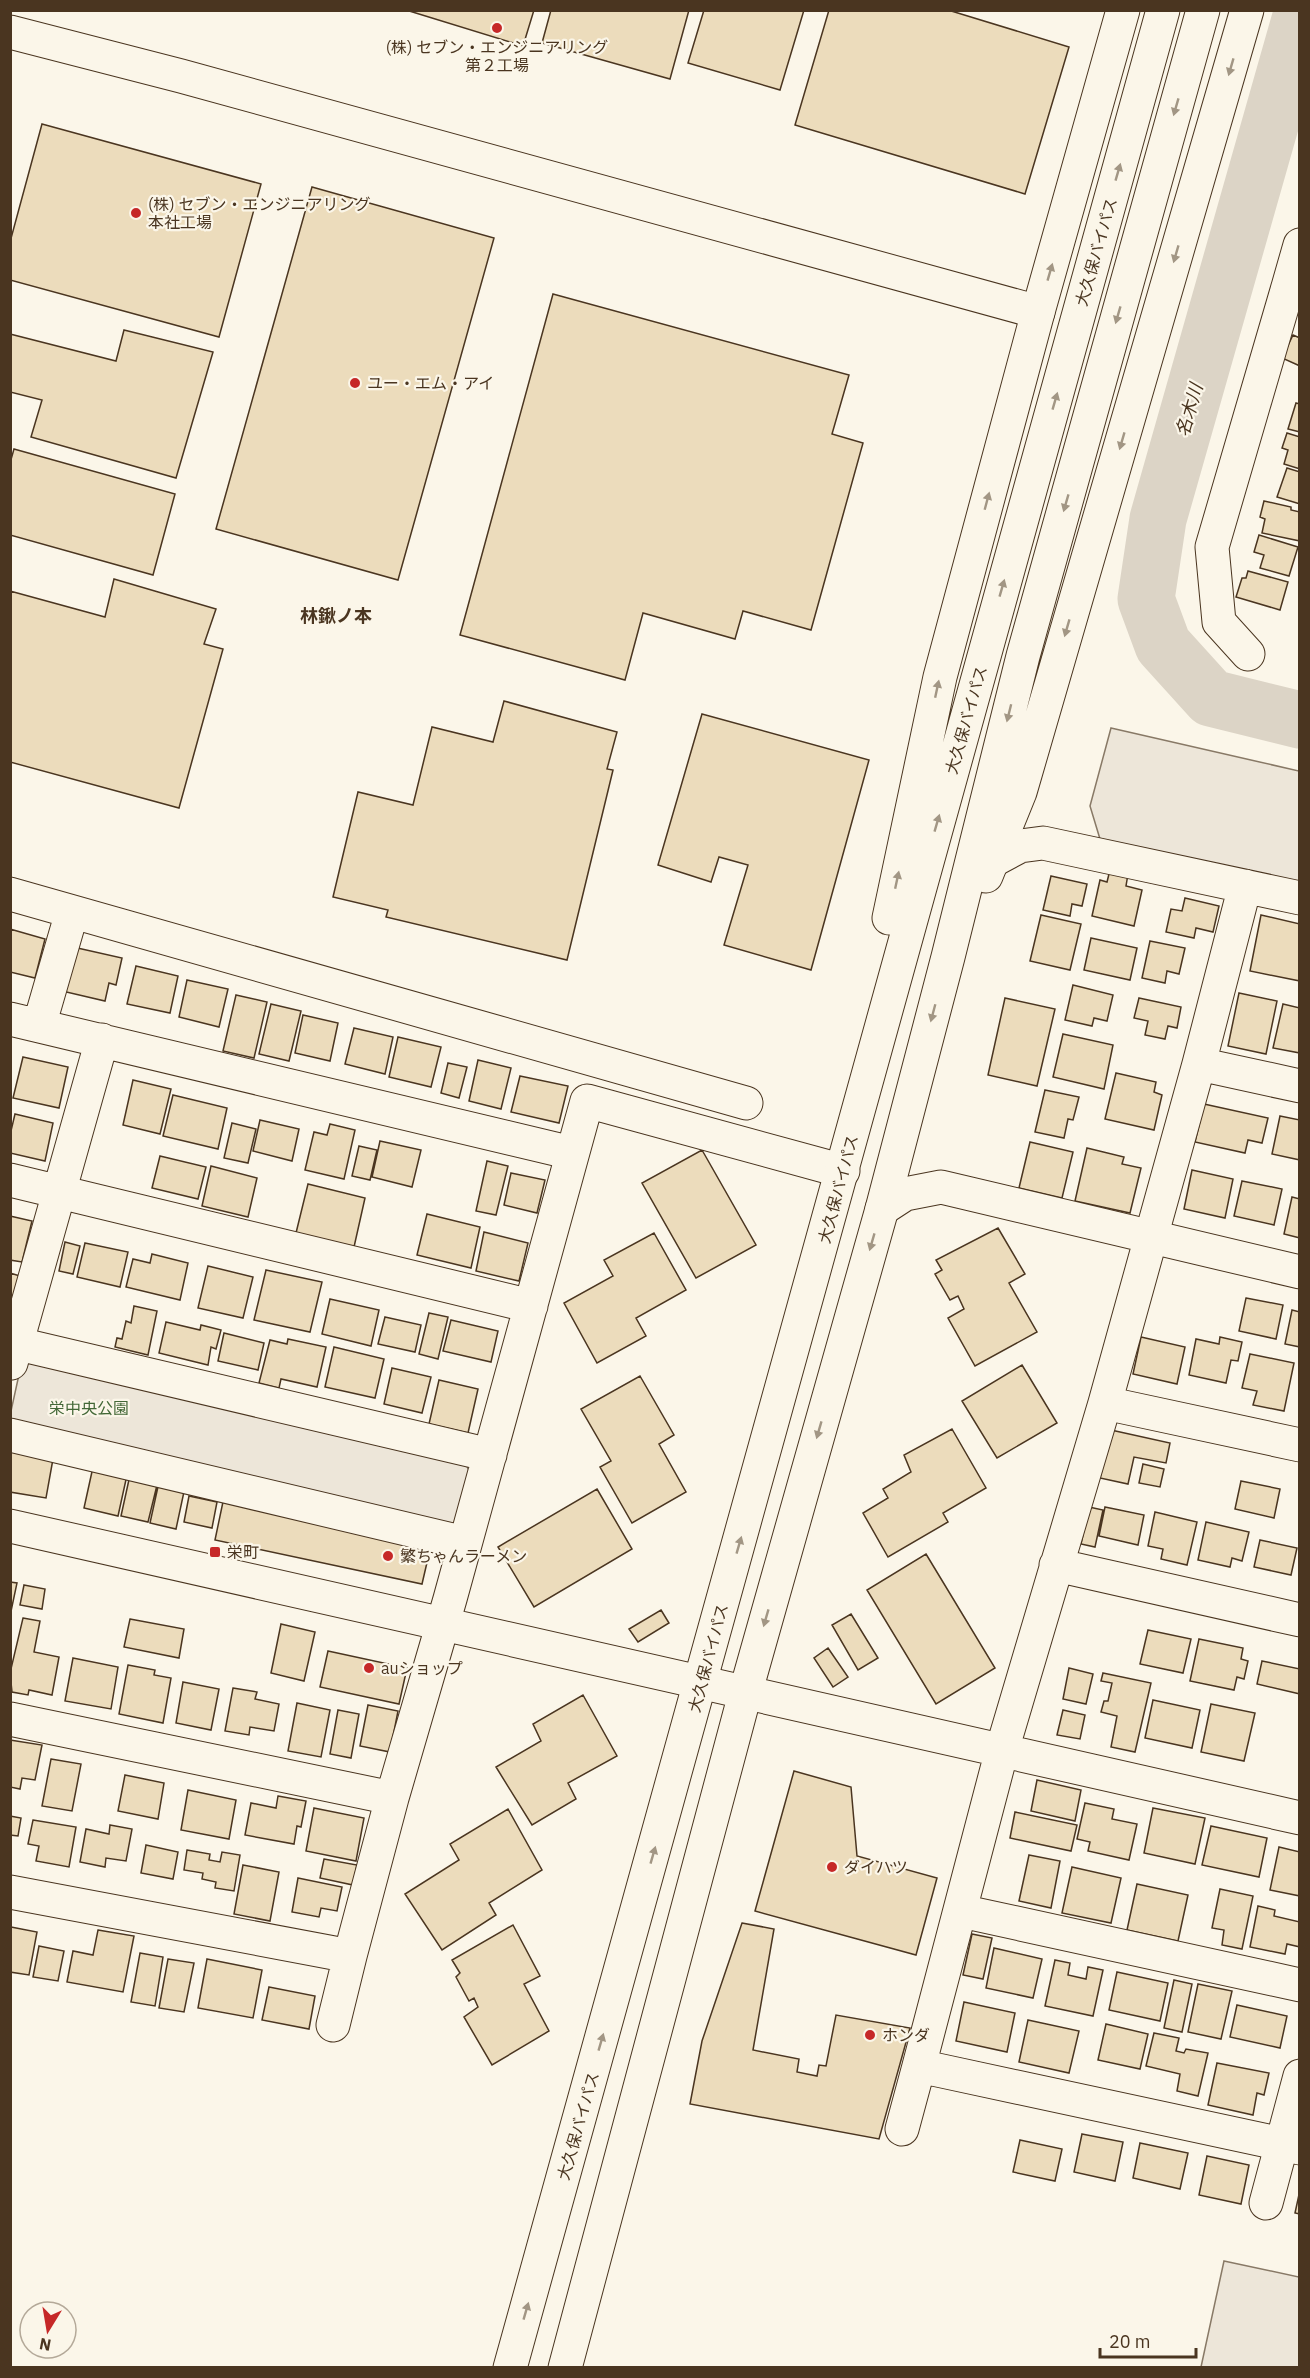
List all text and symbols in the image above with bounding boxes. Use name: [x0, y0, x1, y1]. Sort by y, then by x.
marker: (株) セブン・エンジニアリング 第２工場: [490, 21, 504, 35]
place label: (株) セブン・エンジニアリング 第２工場: [386, 37, 608, 75]
one-way arrow: [1226, 58, 1235, 76]
one-way arrow: [1171, 98, 1180, 116]
one-way arrow: [1114, 163, 1123, 181]
place label: (株) セブン・エンジニアリング 本社工場: [148, 194, 371, 232]
street label: 大久保バイパス: [1071, 196, 1121, 308]
marker: (株) セブン・エンジニアリング 本社工場: [129, 206, 143, 220]
one-way arrow: [1171, 245, 1180, 263]
one-way arrow: [1045, 263, 1055, 281]
one-way arrow: [1113, 307, 1122, 325]
place label: ユー・エム・アイ: [367, 373, 494, 393]
marker: ユー・エム・アイ: [348, 376, 362, 390]
water label: 名木川: [1171, 379, 1208, 439]
one-way arrow: [1050, 391, 1060, 410]
one-way arrow: [1117, 432, 1126, 450]
one-way arrow: [983, 492, 993, 510]
one-way arrow: [1061, 494, 1070, 512]
one-way arrow: [998, 579, 1008, 598]
district label: 林鍬ノ本: [300, 604, 372, 627]
one-way arrow: [1062, 619, 1072, 638]
street label: 大久保バイパス: [941, 664, 991, 776]
one-way arrow: [933, 680, 942, 699]
one-way arrow: [1004, 704, 1014, 722]
one-way arrow: [933, 814, 942, 832]
one-way arrow: [893, 871, 902, 890]
one-way arrow: [928, 1004, 937, 1022]
street label: 大久保バイパス: [814, 1132, 862, 1246]
one-way arrow: [867, 1233, 876, 1251]
park label: 栄中央公園: [49, 1398, 129, 1418]
one-way arrow: [814, 1421, 823, 1439]
one-way arrow: [735, 1536, 744, 1554]
place label: 栄町: [227, 1542, 259, 1562]
marker: 栄町: [208, 1545, 222, 1559]
place label: 繁ちゃんラーメン: [400, 1546, 527, 1566]
marker: 繁ちゃんラーメン: [381, 1549, 395, 1563]
street label: 大久保バイパス: [684, 1601, 732, 1715]
one-way arrow: [761, 1609, 770, 1627]
place label: auショップ: [381, 1658, 463, 1678]
marker: auショップ: [362, 1661, 376, 1675]
one-way arrow: [649, 1845, 658, 1863]
place label: ダイハツ: [844, 1857, 908, 1877]
marker: ダイハツ: [825, 1860, 839, 1874]
place label: ホンダ: [882, 2025, 930, 2045]
marker: ホンダ: [863, 2028, 877, 2042]
one-way arrow: [597, 2033, 606, 2051]
street label: 大久保バイパス: [553, 2070, 603, 2182]
north arrow: [18, 2300, 78, 2360]
one-way arrow: [522, 2302, 531, 2320]
scale bar: [1100, 2321, 1196, 2359]
text: 20 m: [1109, 2330, 1151, 2353]
text: N: [38, 2334, 53, 2356]

